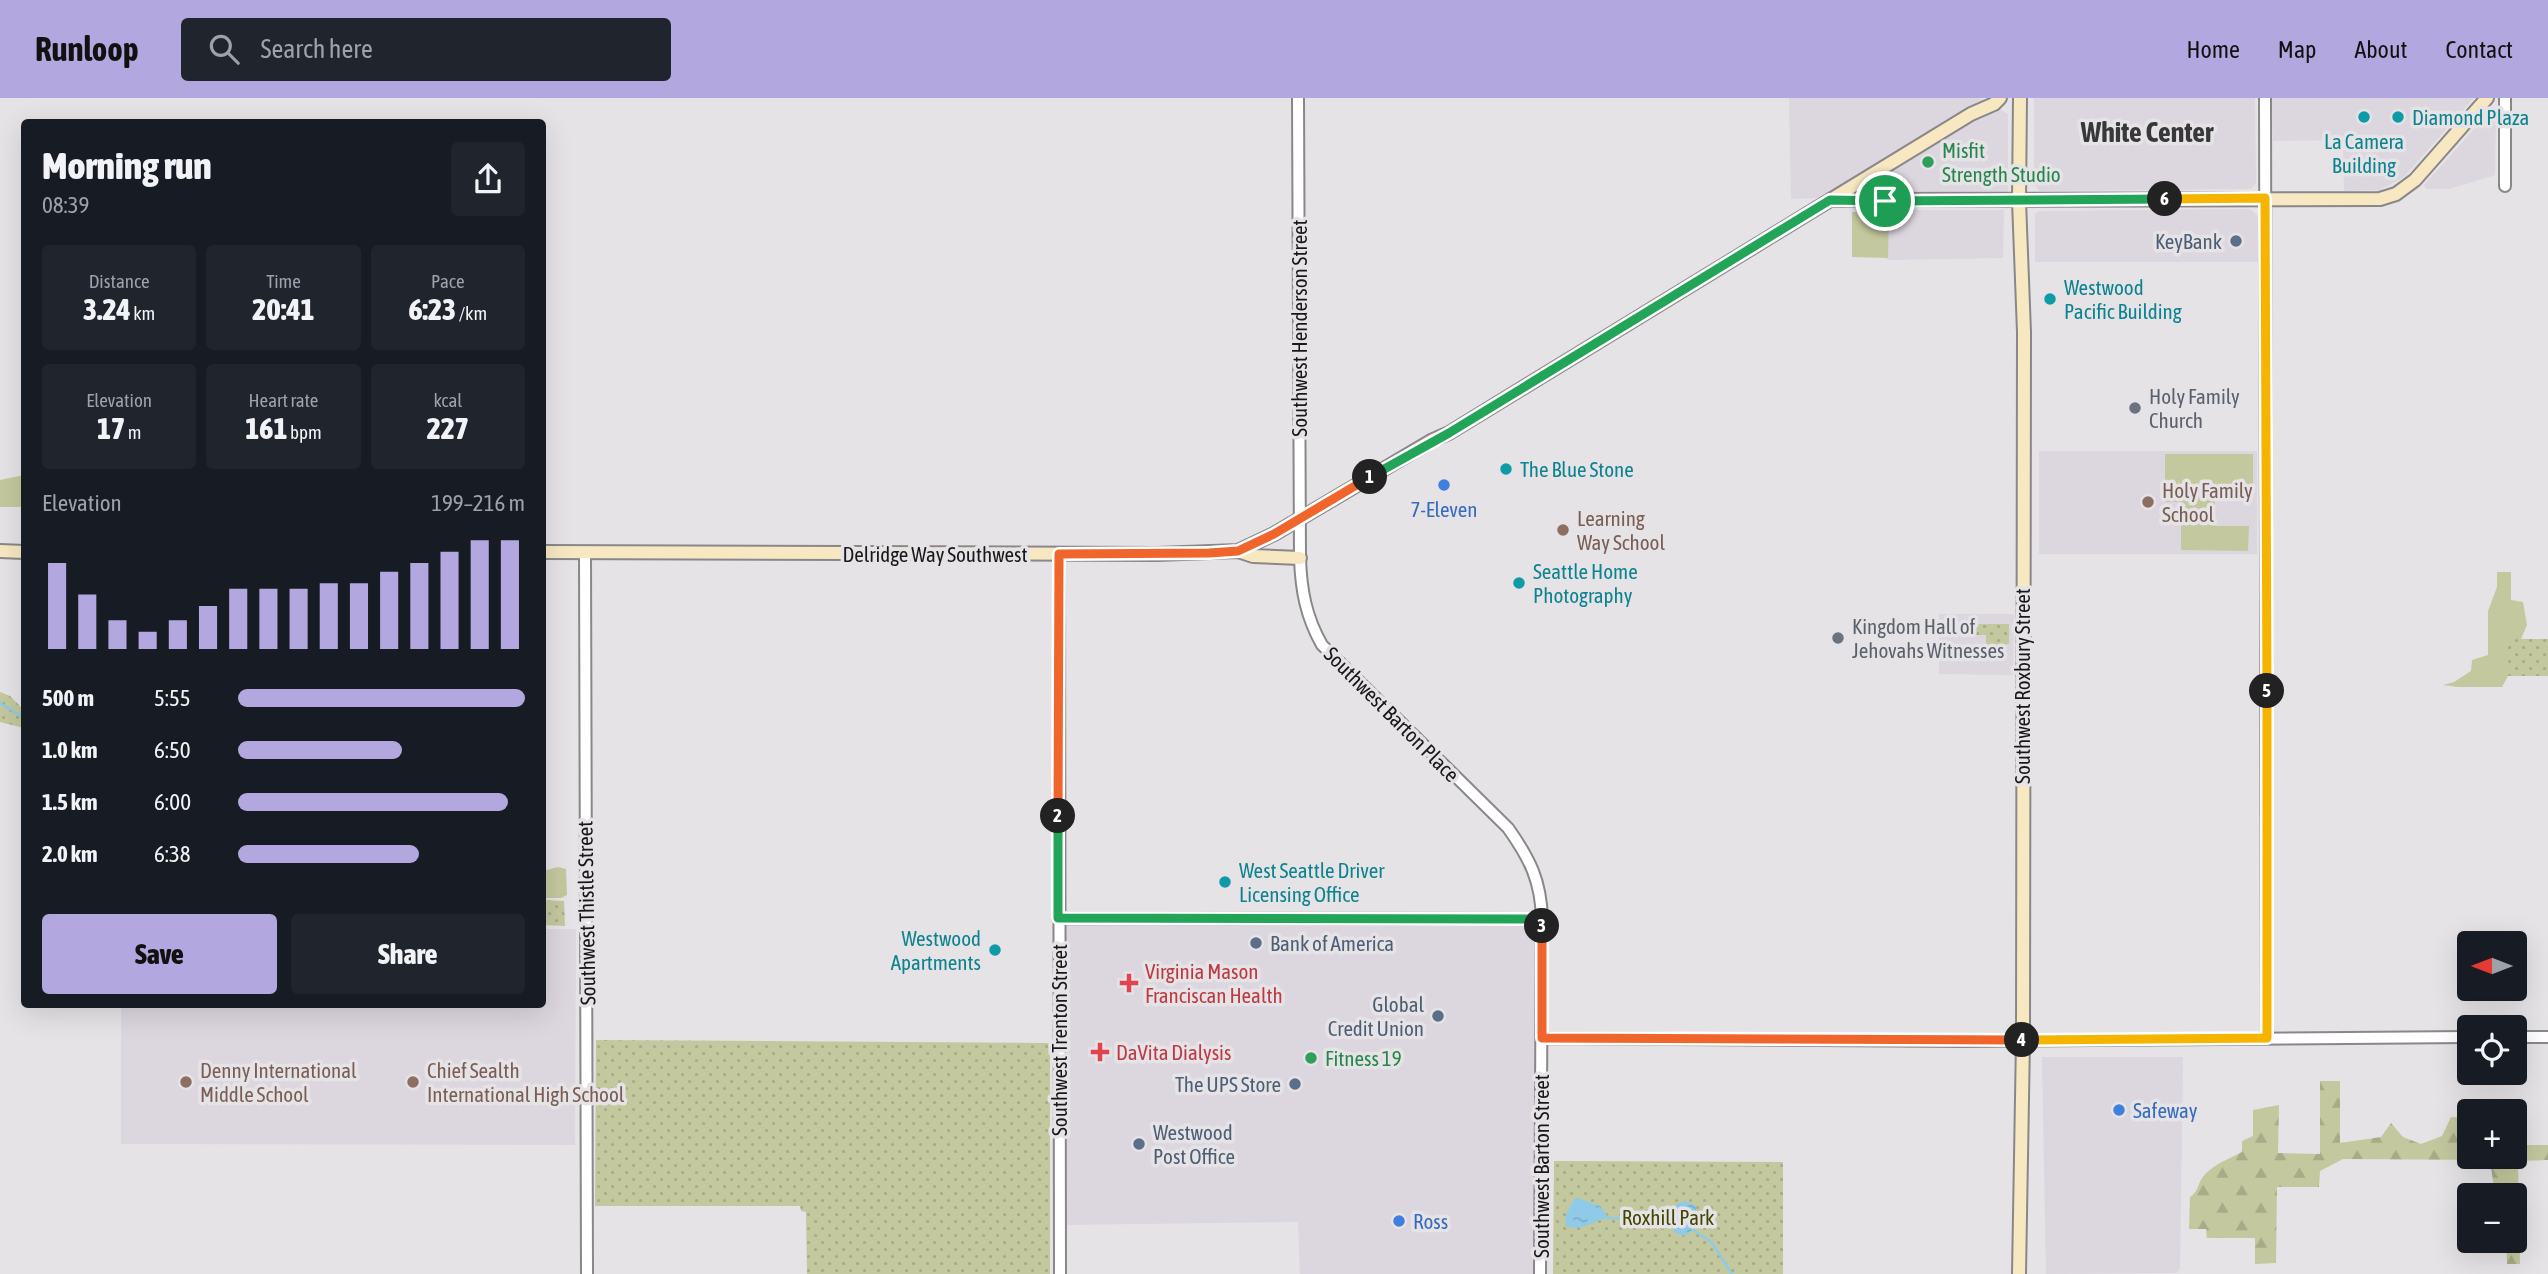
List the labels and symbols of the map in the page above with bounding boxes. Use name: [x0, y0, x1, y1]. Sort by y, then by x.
place label: Diamond Plaza: [2412, 105, 2529, 129]
marker: La Camera Building: [2356, 109, 2372, 125]
marker: Diamond Plaza: [2390, 109, 2406, 125]
district label: White Center: [2080, 116, 2214, 148]
place label: La Camera Building: [2324, 129, 2404, 177]
place label: Misfit Strength Studio: [1942, 138, 2061, 186]
marker: Misfit Strength Studio: [1920, 154, 1936, 170]
pin: [1855, 171, 1915, 231]
pin: 6: [2148, 182, 2182, 217]
street label: Southwest Henderson Street: [1287, 219, 1311, 437]
place label: KeyBank: [2155, 229, 2222, 253]
marker: KeyBank: [2228, 233, 2244, 249]
place label: Westwood Pacific Building: [2064, 275, 2182, 323]
marker: Westwood Pacific Building: [2042, 291, 2058, 307]
place label: Holy Family Church: [2149, 384, 2240, 432]
marker: Holy Family Church: [2127, 400, 2143, 416]
place label: The Blue Stone: [1520, 457, 1634, 481]
pin: 1: [1352, 460, 1388, 494]
marker: The Blue Stone: [1498, 461, 1514, 477]
marker: 7-Eleven: [1436, 477, 1452, 493]
place label: Holy Family School: [2162, 478, 2253, 526]
marker: Holy Family School: [2140, 494, 2156, 510]
place label: 7-Eleven: [1411, 497, 1477, 521]
place label: Learning Way School: [1577, 506, 1665, 554]
marker: Learning Way School: [1555, 522, 1571, 538]
street label: Delridge Way Southwest: [842, 542, 1028, 566]
place label: Seattle Home Photography: [1533, 559, 1638, 607]
marker: Seattle Home Photography: [1511, 575, 1527, 591]
street label: Southwest Roxbury Street: [2010, 588, 2034, 784]
place label: Kingdom Hall of Jehovahs Witnesses: [1852, 614, 2004, 662]
marker: Kingdom Hall of Jehovahs Witnesses: [1830, 630, 1846, 646]
street label: Southwest Barton Place: [1320, 642, 1464, 786]
pin: 5: [2250, 674, 2284, 708]
pin: 2: [1040, 798, 1076, 834]
street label: Southwest Thistle Street: [572, 821, 600, 1005]
place label: West Seattle Driver Licensing Office: [1239, 858, 1385, 906]
marker: West Seattle Driver Licensing Office: [1217, 874, 1233, 890]
pin: 3: [1524, 908, 1560, 944]
place label: Westwood Apartments: [891, 926, 981, 974]
place label: Bank of America: [1270, 931, 1394, 955]
north arrow: [2457, 931, 2527, 1001]
marker: Bank of America: [1248, 935, 1264, 951]
marker: Westwood Apartments: [987, 942, 1003, 958]
street label: Southwest Trenton Street: [1047, 944, 1071, 1136]
place label: Virginia Mason Franciscan Health: [1145, 959, 1283, 1007]
marker: Virginia Mason Franciscan Health: [1119, 973, 1139, 993]
place label: Global Credit Union: [1328, 992, 1424, 1040]
marker: Global Credit Union: [1430, 1008, 1446, 1024]
pin: 4: [2004, 1023, 2039, 1058]
place label: DaVita Dialysis: [1116, 1040, 1231, 1064]
marker: DaVita Dialysis: [1090, 1042, 1110, 1062]
place label: Fitness 19: [1325, 1046, 1402, 1070]
marker: Fitness 19: [1303, 1050, 1319, 1066]
place label: Denny International Middle School: [200, 1058, 357, 1106]
place label: Chief Sealth International High School: [427, 1058, 625, 1106]
place label: The UPS Store: [1175, 1072, 1281, 1096]
marker: Denny International Middle School: [178, 1074, 194, 1090]
marker: Chief Sealth International High School: [405, 1074, 421, 1090]
street label: Southwest Barton Street: [1529, 1074, 1553, 1258]
marker: The UPS Store: [1287, 1076, 1303, 1092]
place label: Safeway: [2133, 1098, 2198, 1122]
marker: Safeway: [2111, 1102, 2127, 1118]
place label: Westwood Post Office: [1153, 1120, 1235, 1168]
marker: Westwood Post Office: [1131, 1136, 1147, 1152]
park label: Roxhill Park: [1622, 1205, 1714, 1229]
place label: Ross: [1413, 1209, 1448, 1233]
marker: Ross: [1391, 1213, 1407, 1229]

